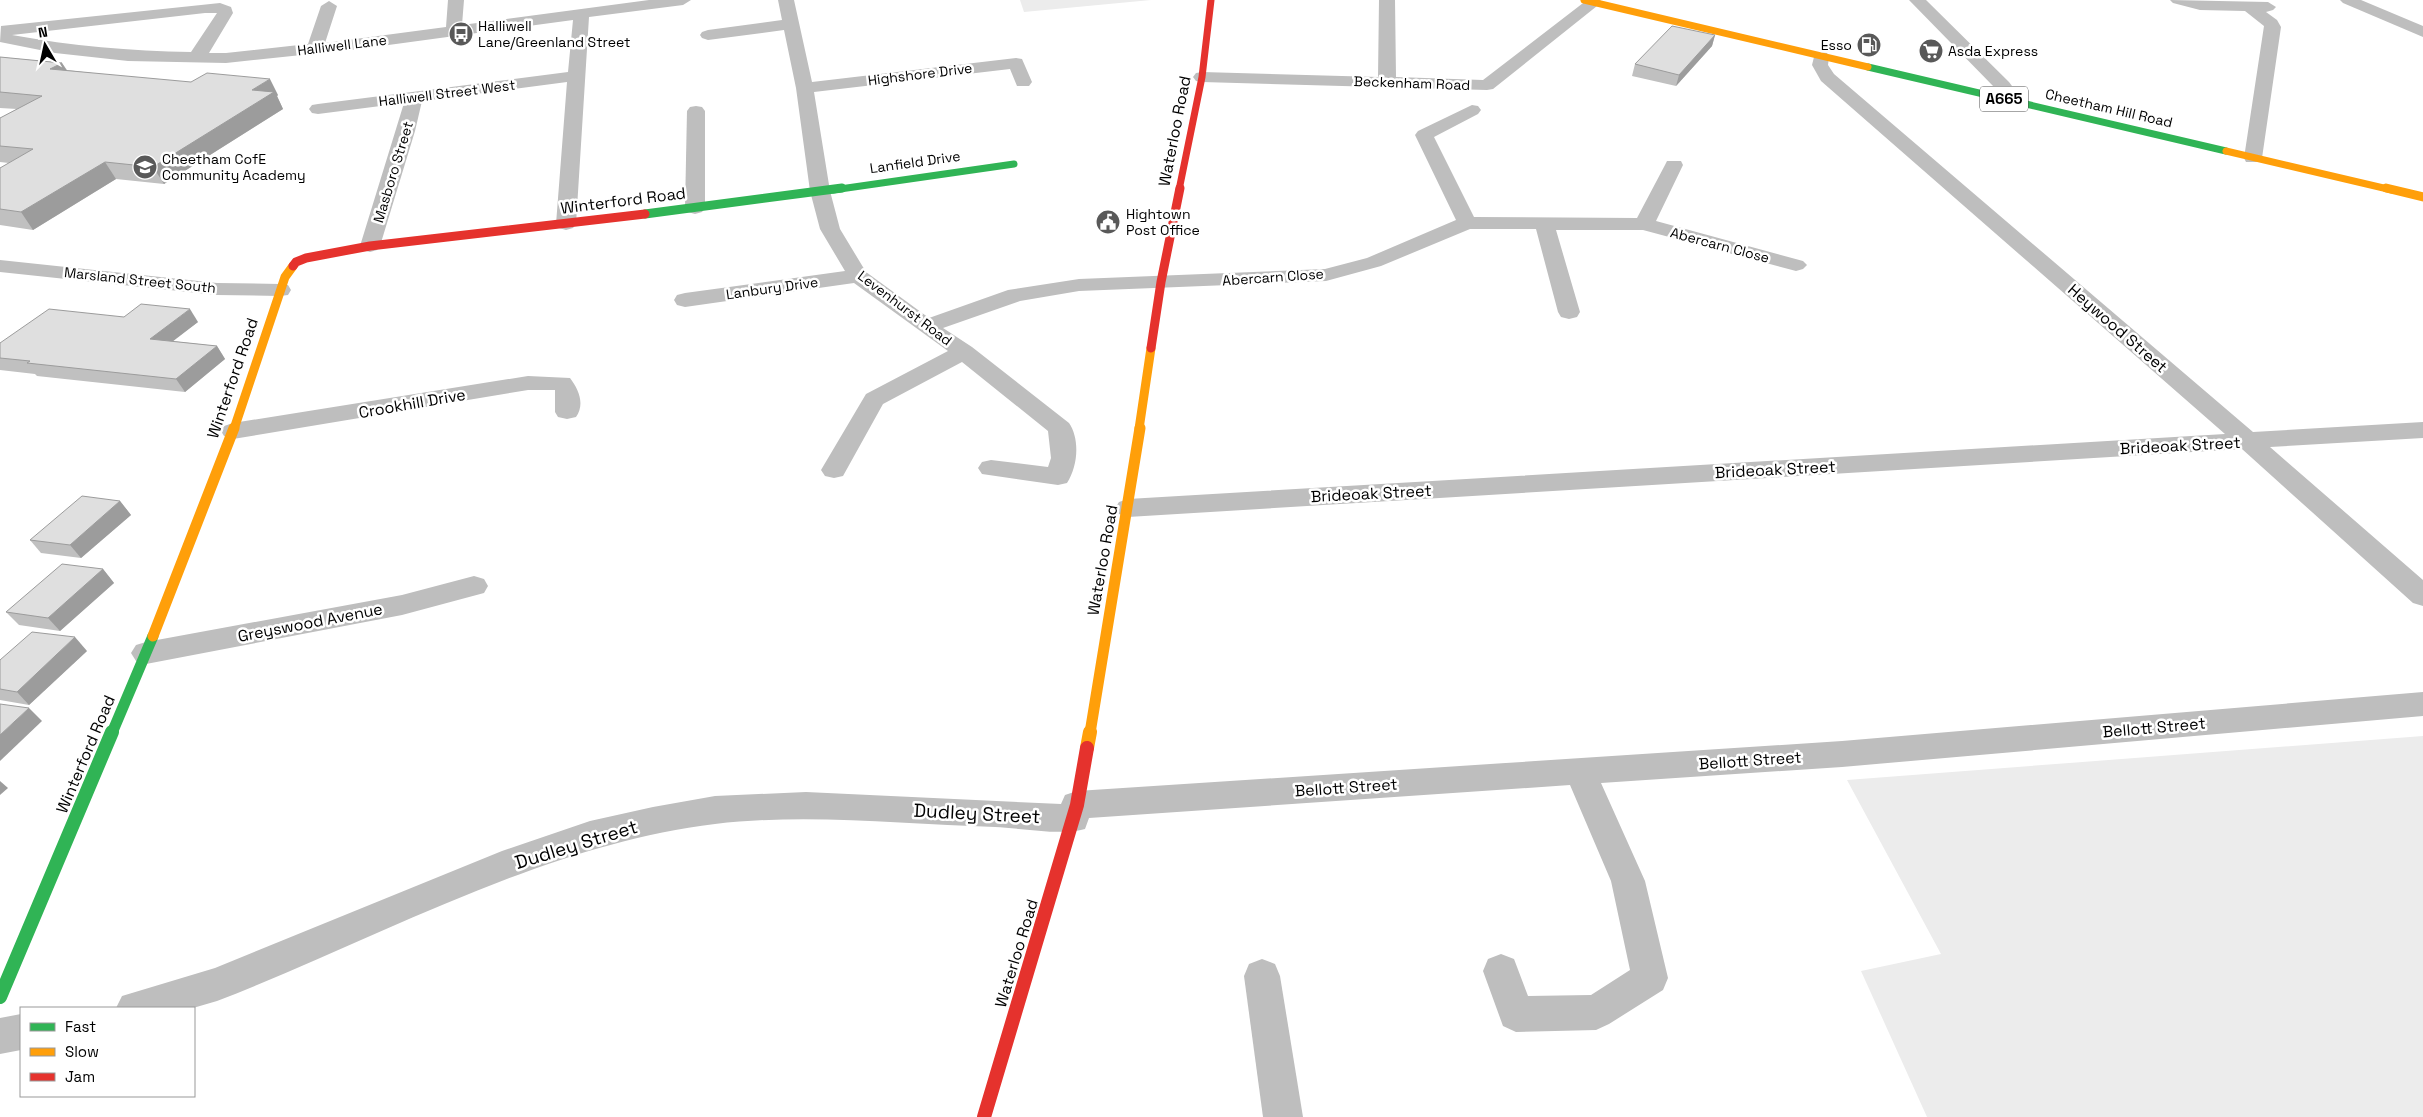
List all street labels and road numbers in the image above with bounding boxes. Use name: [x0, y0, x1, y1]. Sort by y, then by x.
street label: Halliwell Lane: [296, 31, 388, 59]
street label: Highshore Drive: [867, 59, 973, 89]
street label: Beckenham Road: [1353, 72, 1471, 94]
street label: Waterloo Road: [1153, 74, 1196, 188]
street label: Halliwell Street West: [378, 76, 516, 110]
street label: Cheetham Hill Road: [2044, 85, 2174, 131]
road number: A665: [1980, 86, 2028, 112]
street label: Masboro Street: [369, 119, 417, 225]
street label: Lanfield Drive: [869, 147, 961, 177]
street label: Winterford Road: [559, 182, 687, 219]
street label: Abercarn Close: [1669, 223, 1771, 267]
street label: Marsland Street South: [63, 263, 217, 297]
street label: Abercarn Close: [1222, 264, 1324, 290]
street label: Levenhurst Road: [854, 267, 956, 349]
street label: Lanbury Drive: [725, 273, 819, 303]
street label: Heywood Street: [2063, 279, 2172, 377]
street label: Winterford Road: [202, 315, 263, 441]
street label: Crookhill Drive: [357, 384, 467, 423]
street label: Brideoak Street: [2119, 432, 2241, 459]
street label: Brideoak Street: [1714, 456, 1836, 483]
street label: Brideoak Street: [1310, 480, 1432, 507]
street label: Waterloo Road: [1082, 503, 1123, 617]
street label: Greyswood Avenue: [236, 598, 384, 647]
street label: Winterford Road: [51, 692, 120, 816]
street label: Bellott Street: [2102, 713, 2206, 742]
street label: Bellott Street: [1698, 746, 1802, 775]
street label: Bellott Street: [1294, 773, 1398, 802]
street label: Dudley Street: [913, 798, 1041, 829]
street label: Dudley Street: [512, 814, 640, 875]
street label: Waterloo Road: [990, 896, 1043, 1010]

